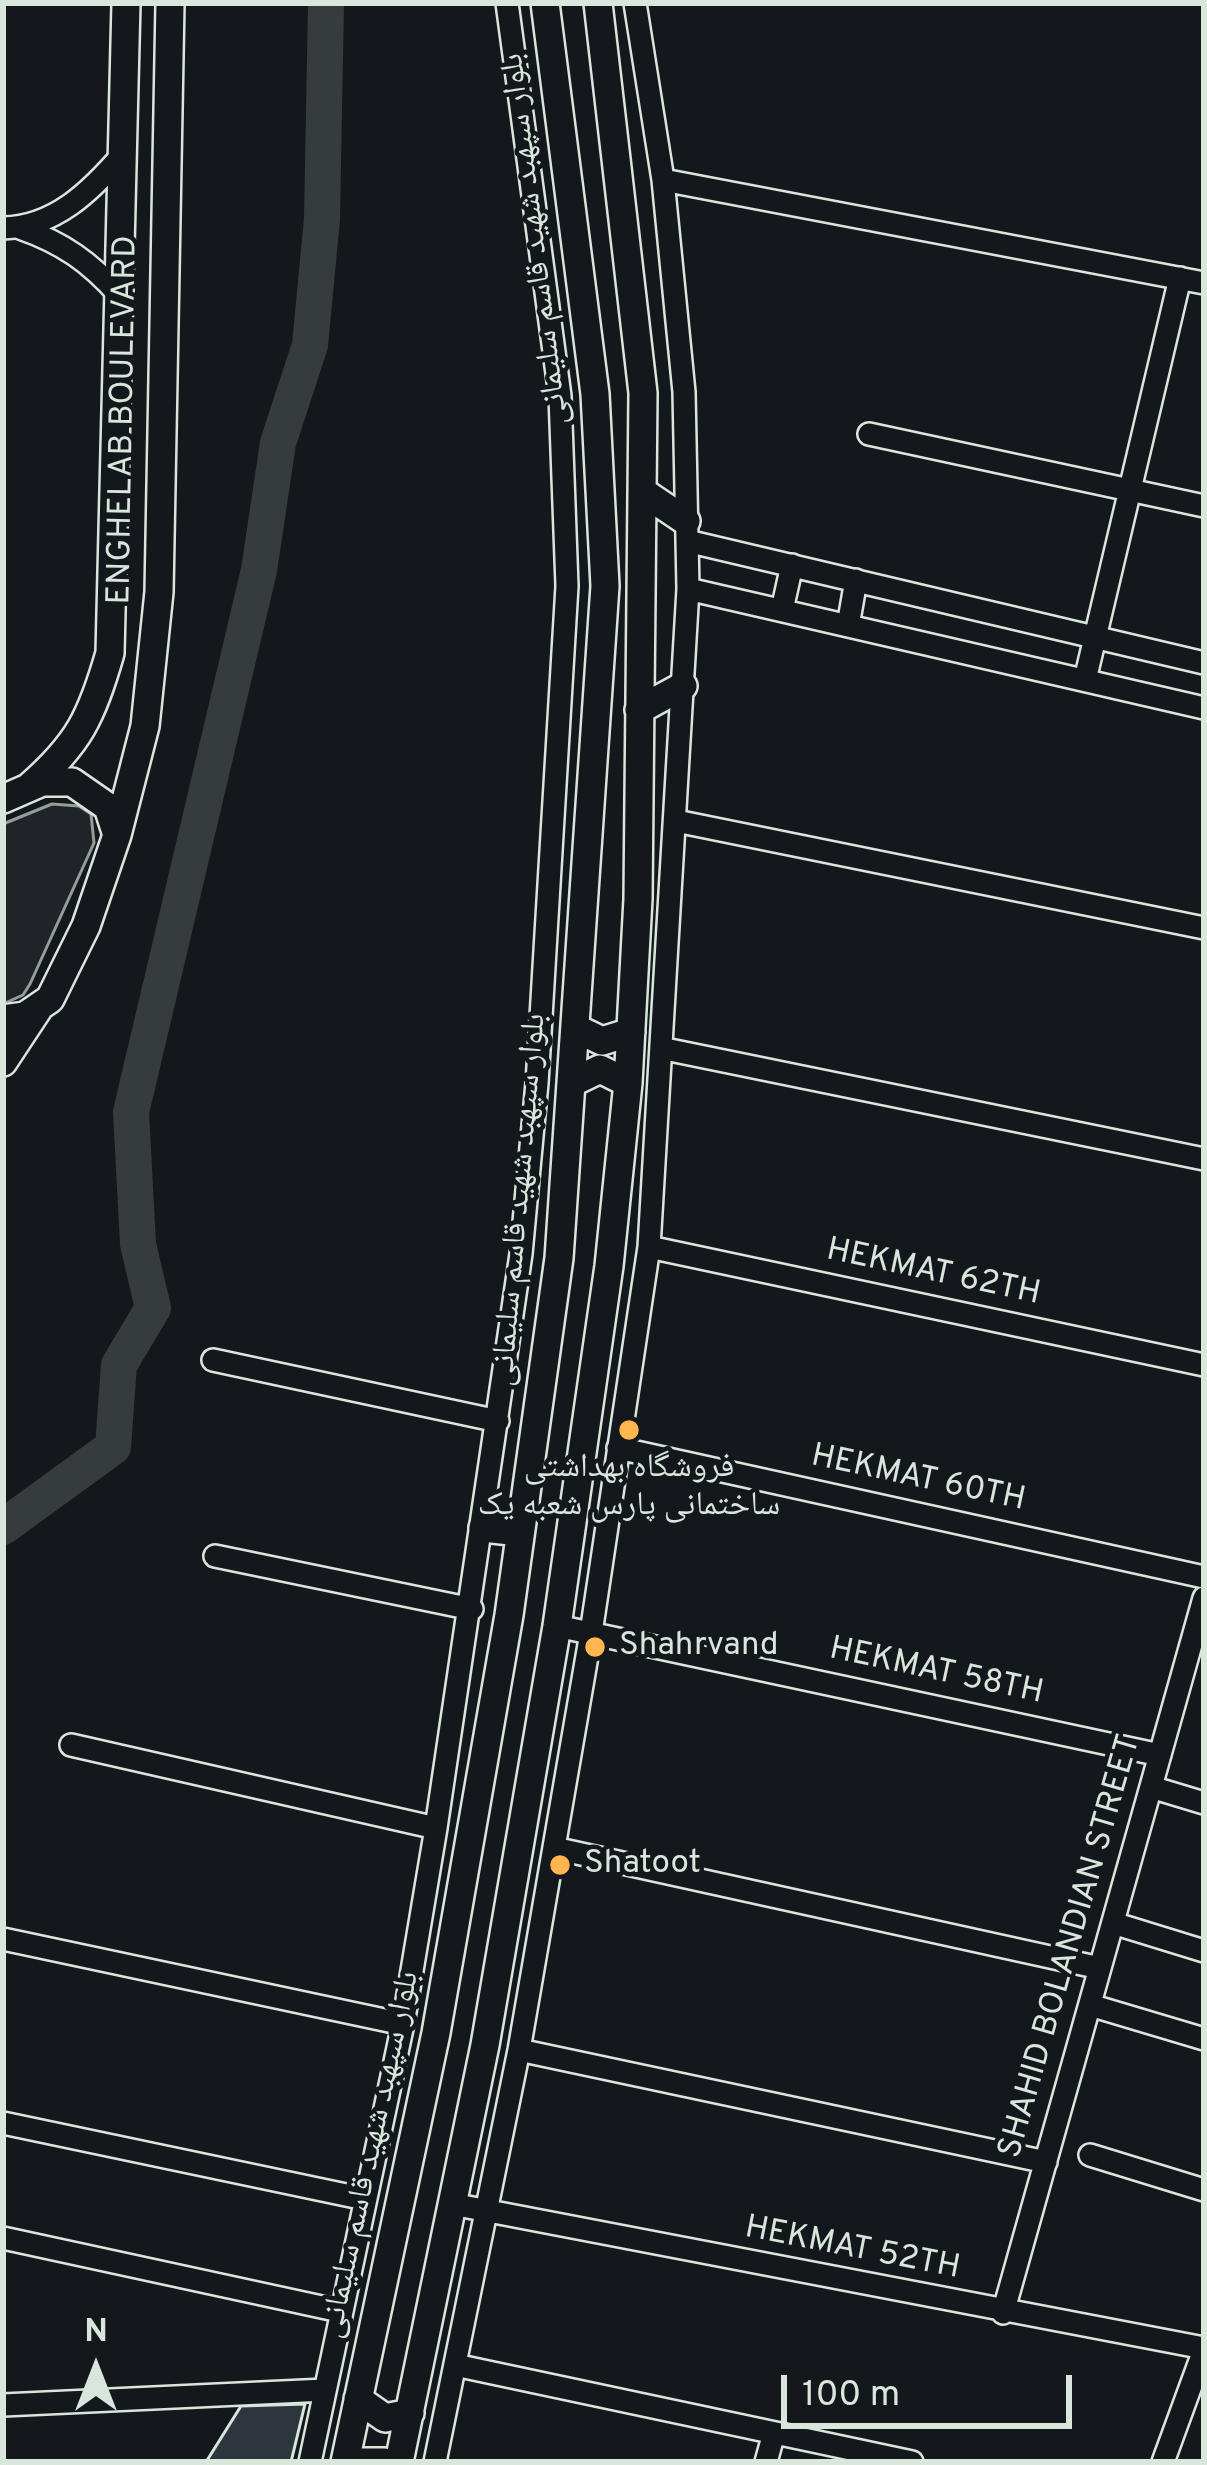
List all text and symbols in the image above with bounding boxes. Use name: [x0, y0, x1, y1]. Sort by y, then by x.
street label: بلوار سپهبد شهید قاسم سلیمانی: [495, 51, 579, 427]
street label: ENGHELAB BOULEVARD: [102, 235, 148, 605]
street label: بلوار سپهبد شهید قاسم سلیمانی: [485, 1012, 557, 1388]
street label: HEKMAT 62TH: [823, 1232, 1043, 1316]
marker: فروشگاه بهداشتی ساختمانی پارس شعبه یک: [616, 1417, 642, 1443]
street label: HEKMAT 60TH: [807, 1438, 1029, 1522]
place label: فروشگاه بهداشتی ساختمانی پارس شعبه یک: [478, 1449, 780, 1527]
place label: Shahrvand: [619, 1627, 779, 1667]
street label: HEKMAT 58TH: [825, 1631, 1047, 1715]
marker: Shahrvand: [582, 1634, 608, 1660]
street label: SHAHID BOLANDIAN STREET: [993, 1731, 1151, 2163]
place label: Shatoot: [584, 1845, 701, 1885]
marker: Shatoot: [547, 1852, 573, 1878]
street label: بلوار سپهبد شهید قاسم سلیمانی: [314, 1968, 430, 2342]
street label: HEKMAT 52TH: [741, 2210, 963, 2290]
north arrow: [36, 2309, 156, 2429]
text: N: [84, 2312, 108, 2354]
scale bar: [787, 2351, 1078, 2425]
text: 100 m: [802, 2373, 900, 2419]

